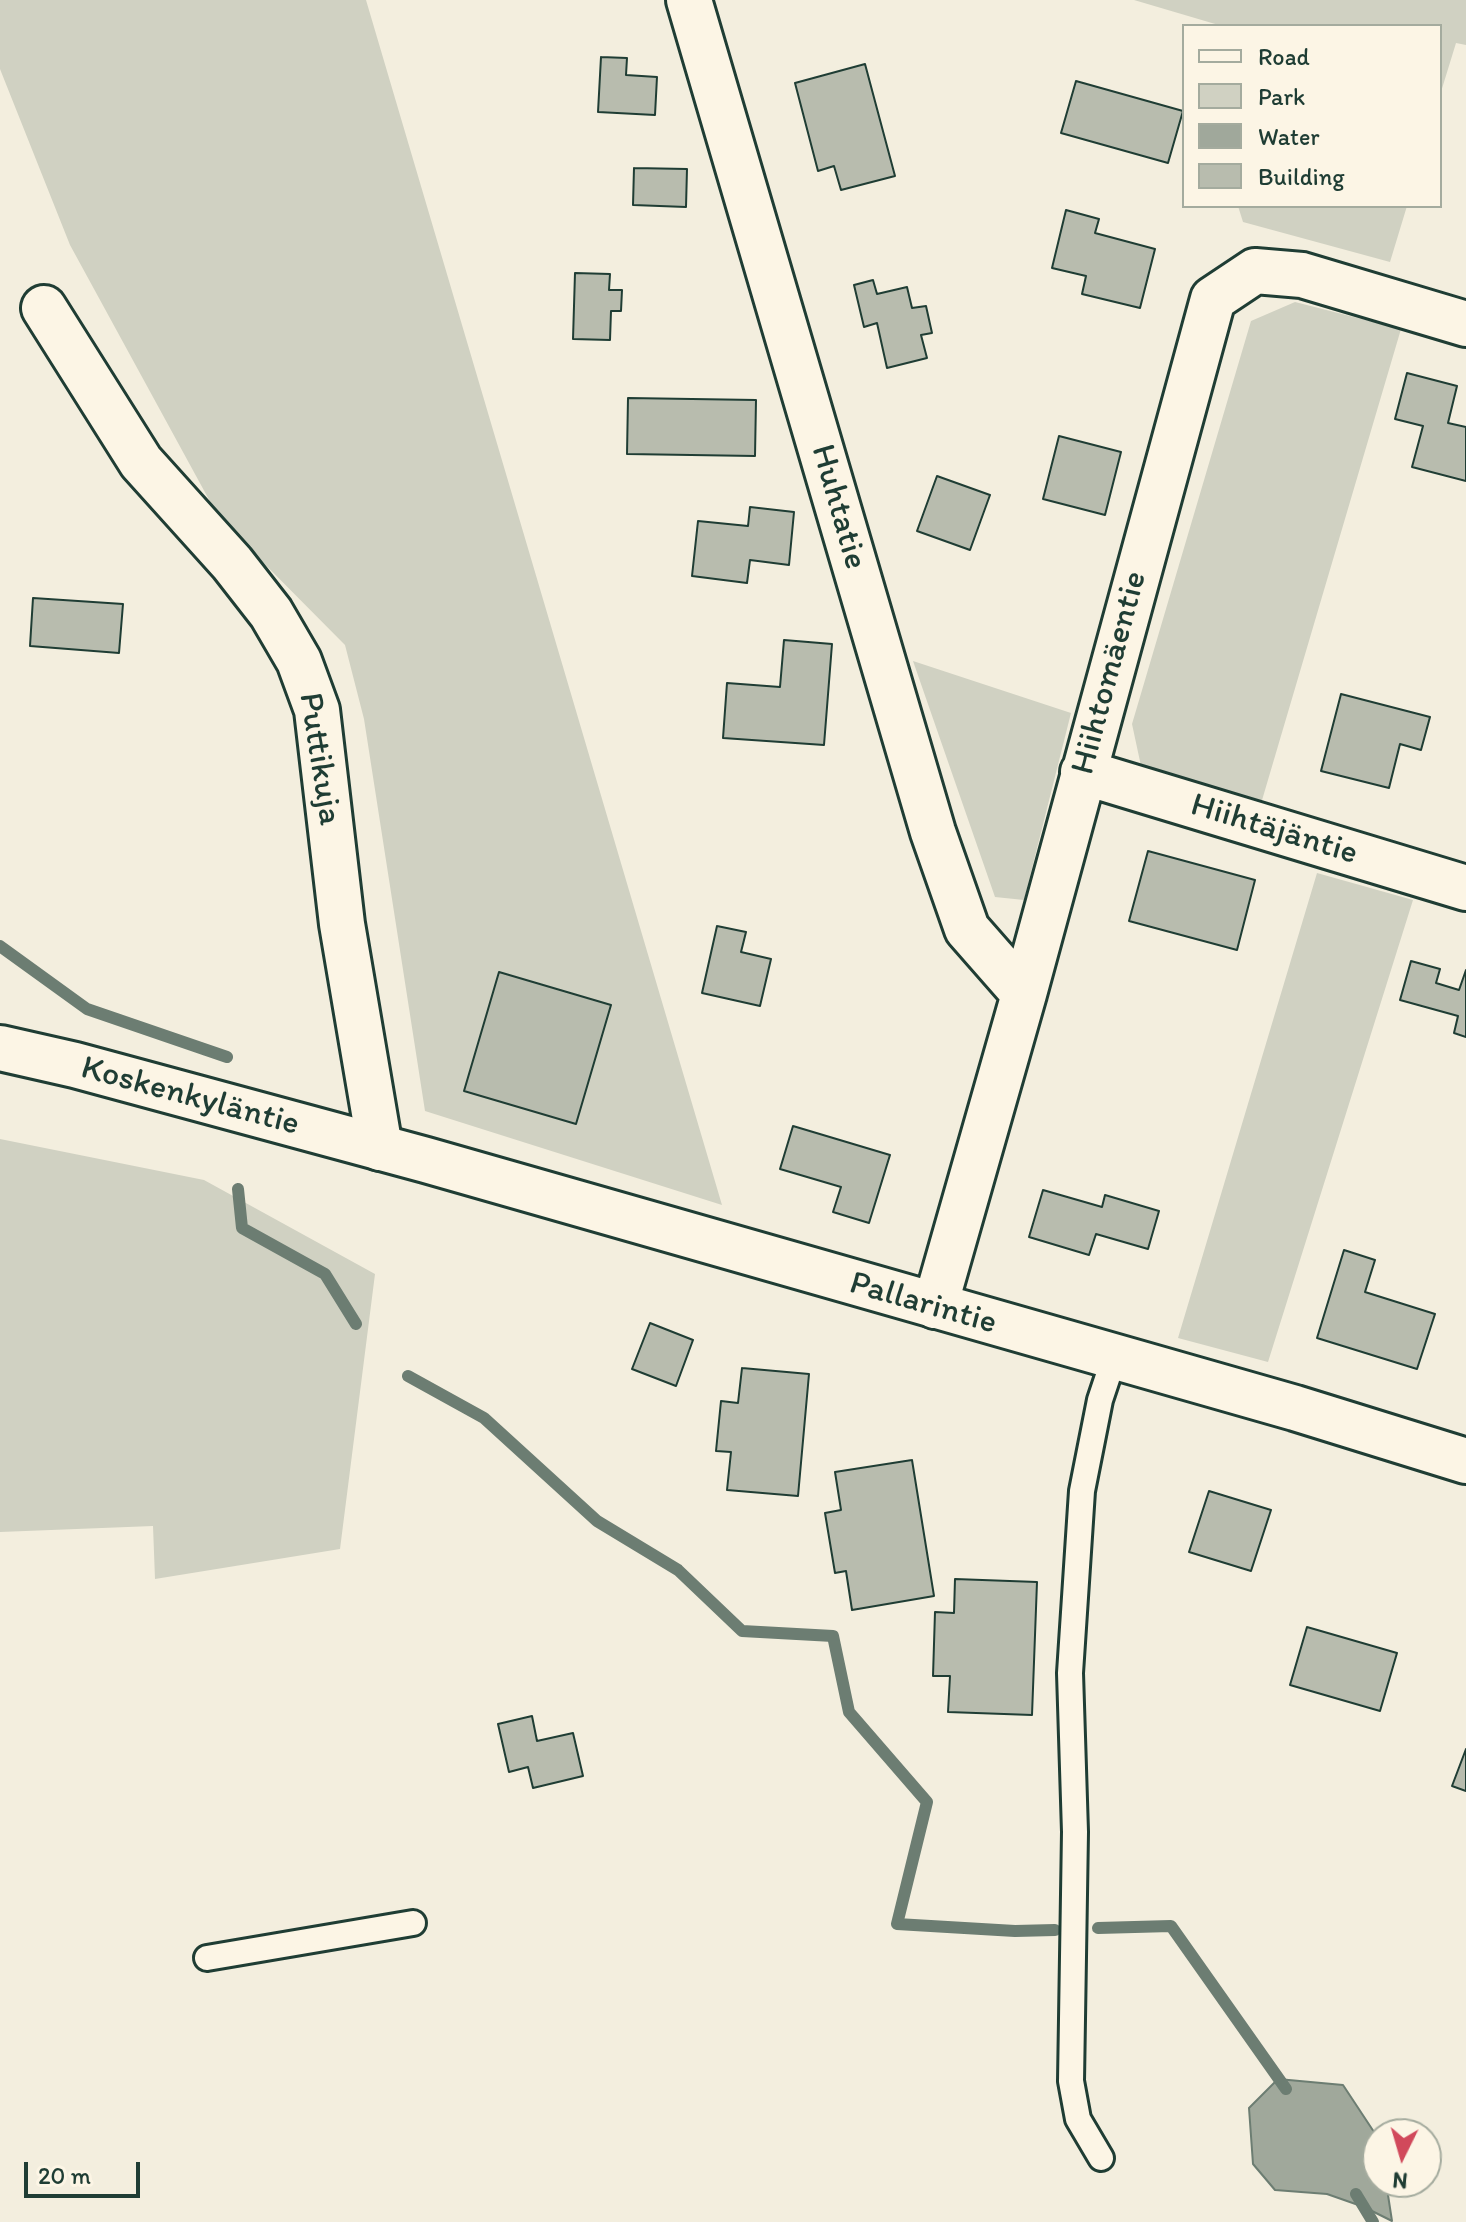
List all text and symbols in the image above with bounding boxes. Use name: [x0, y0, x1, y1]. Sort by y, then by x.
legend: [1182, 24, 1442, 208]
text: Road: [1258, 42, 1310, 71]
text: Park: [1258, 82, 1305, 111]
text: Water: [1258, 122, 1320, 151]
text: Building: [1258, 162, 1345, 191]
street label: Huhtatie: [801, 440, 875, 574]
street label: Hiihtomäentie: [1063, 567, 1157, 779]
street label: Puttikuja: [288, 690, 350, 828]
street label: Hiihtäjäntie: [1186, 785, 1362, 875]
street label: Koskenkyläntie: [76, 1048, 304, 1146]
street label: Pallarintie: [845, 1264, 1001, 1344]
north arrow: [1362, 2118, 1442, 2198]
scale bar: [28, 2146, 144, 2196]
text: 20 m: [38, 2161, 91, 2190]
text: N: [1391, 2166, 1409, 2195]

